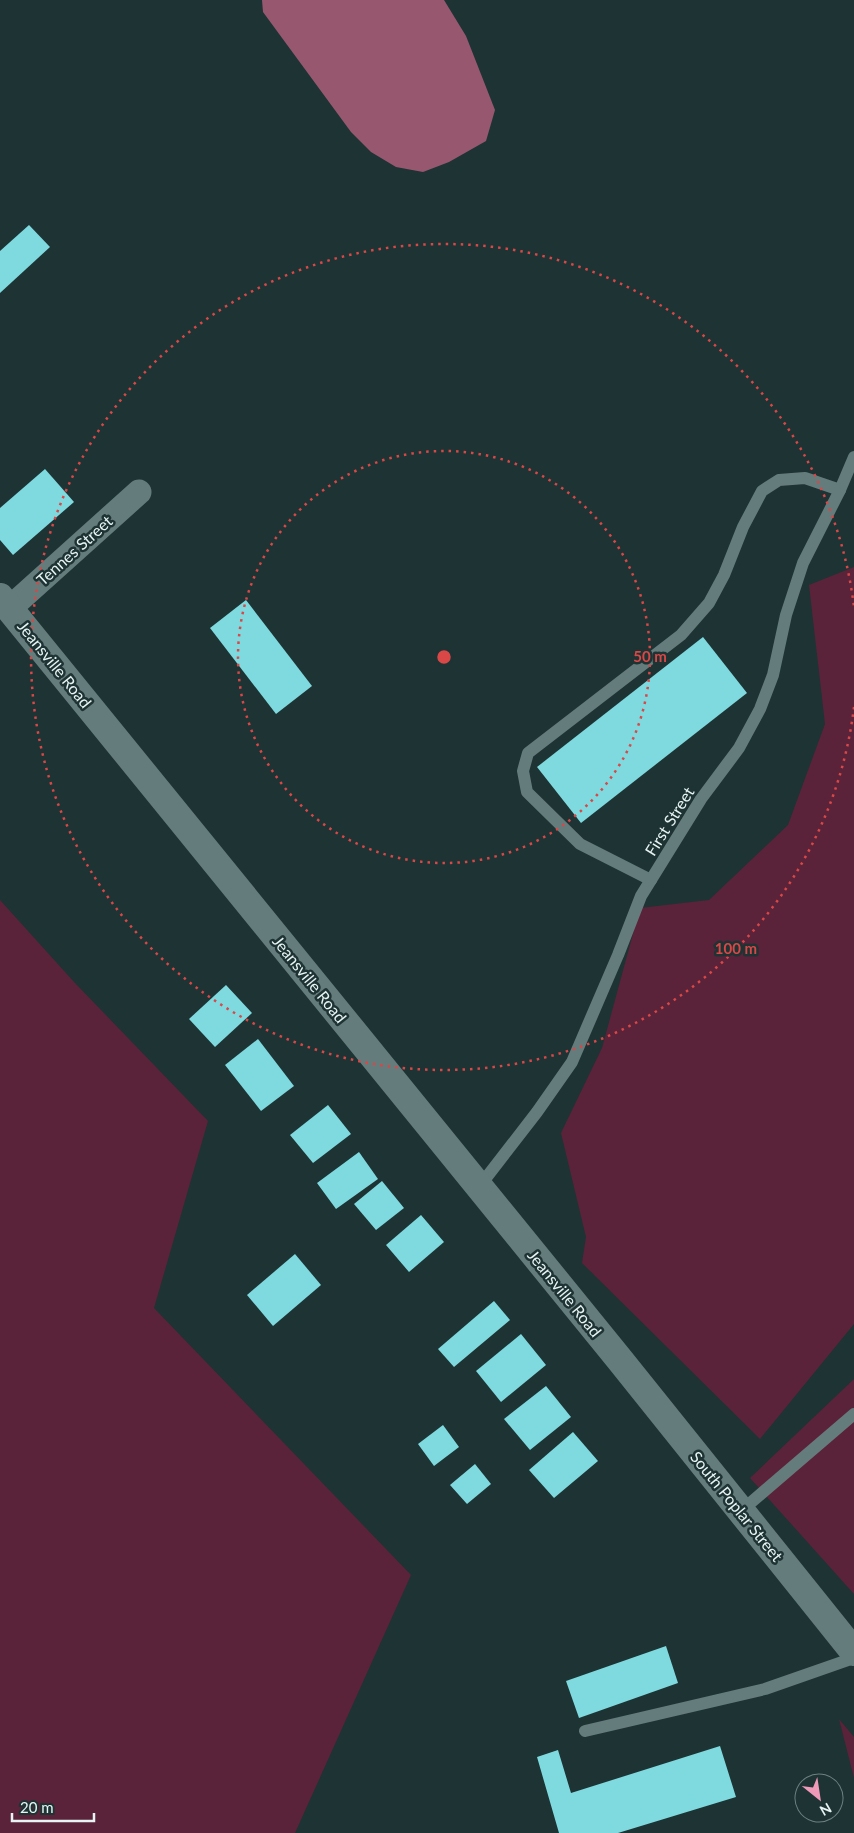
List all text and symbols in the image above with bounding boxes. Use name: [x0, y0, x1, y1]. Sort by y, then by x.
street label: Tennes Street: [32, 511, 116, 589]
street label: Jeansville Road: [14, 617, 96, 711]
text: 50 m: [633, 647, 667, 665]
centre of rings: [435, 648, 453, 666]
street label: First Street: [640, 783, 698, 859]
street label: Jeansville Road: [269, 932, 351, 1026]
text: 100 m: [715, 939, 757, 957]
street label: Jeansville Road: [524, 1246, 606, 1340]
street label: South Poplar Street: [687, 1447, 787, 1565]
north arrow: [794, 1773, 844, 1823]
scale bar: [12, 1790, 95, 1822]
text: 20 m: [20, 1798, 54, 1816]
text: N: [817, 1800, 835, 1820]

